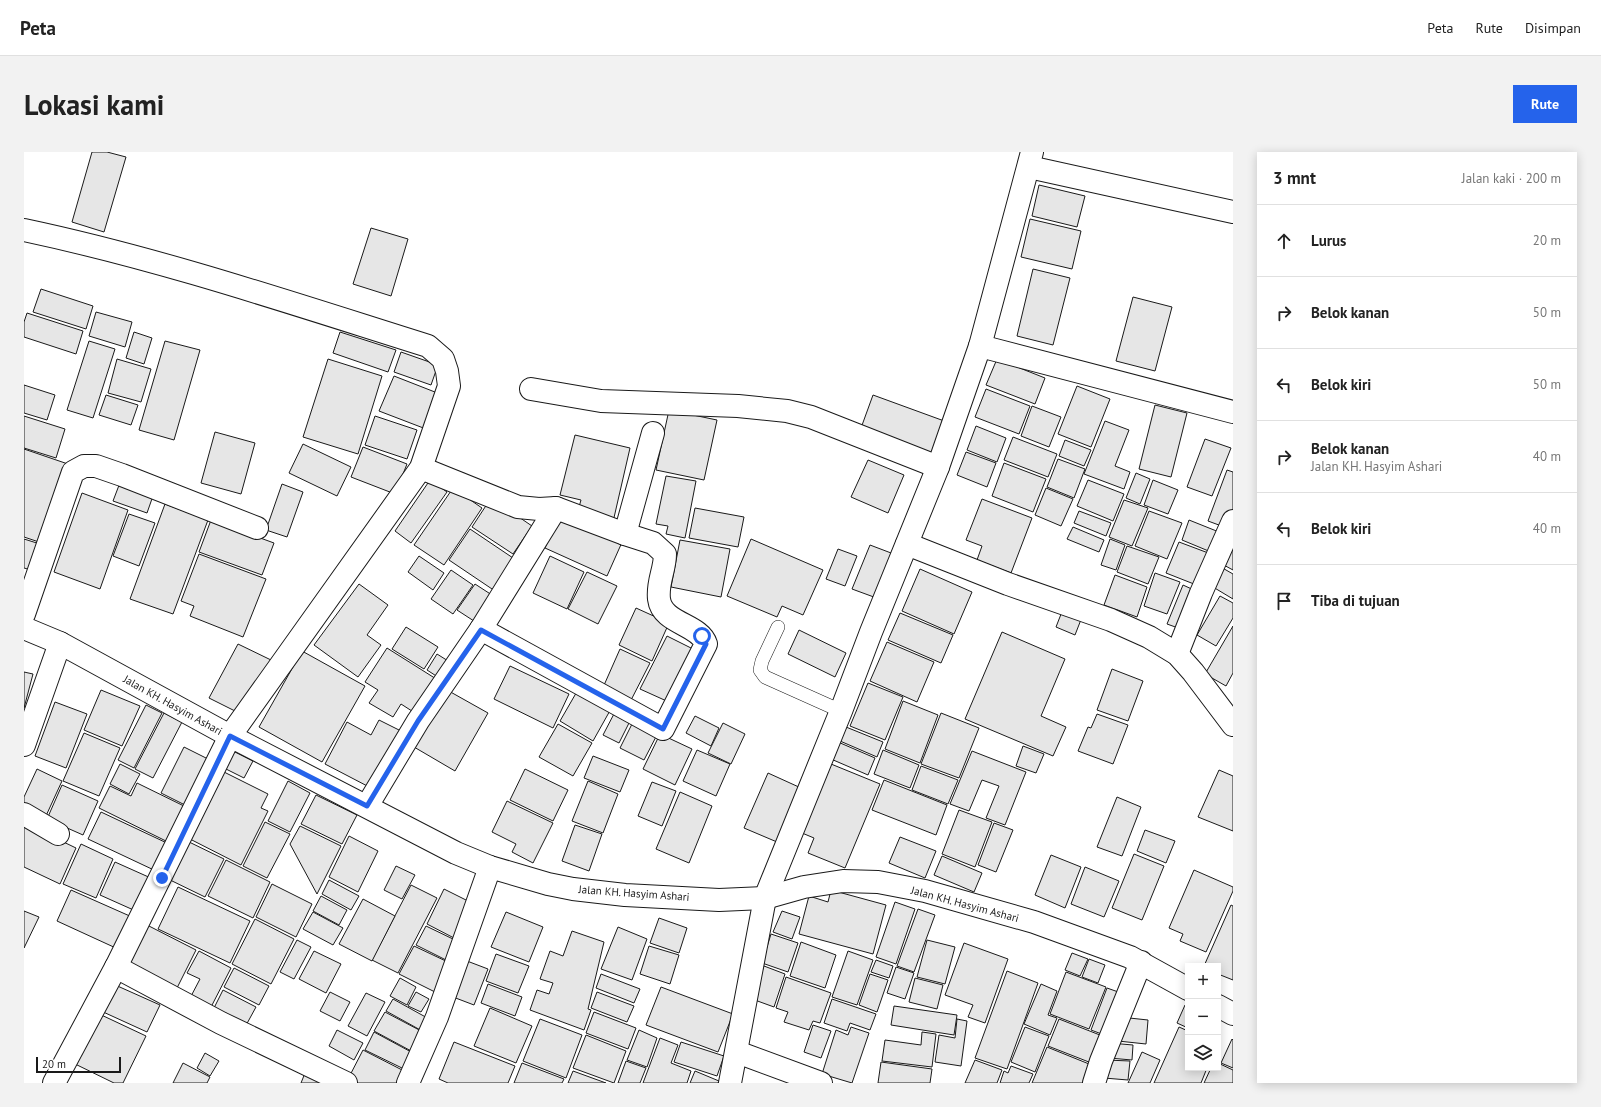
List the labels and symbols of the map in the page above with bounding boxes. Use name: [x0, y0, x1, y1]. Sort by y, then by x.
route start: [693, 627, 711, 645]
street label: Jalan KH. Hasyim Ashari: [120, 671, 225, 738]
route end: [153, 869, 171, 887]
street label: Jalan KH. Hasyim Ashari: [577, 882, 690, 904]
street label: Jalan KH. Hasyim Ashari: [909, 883, 1021, 925]
scale bar: [36, 1055, 121, 1074]

